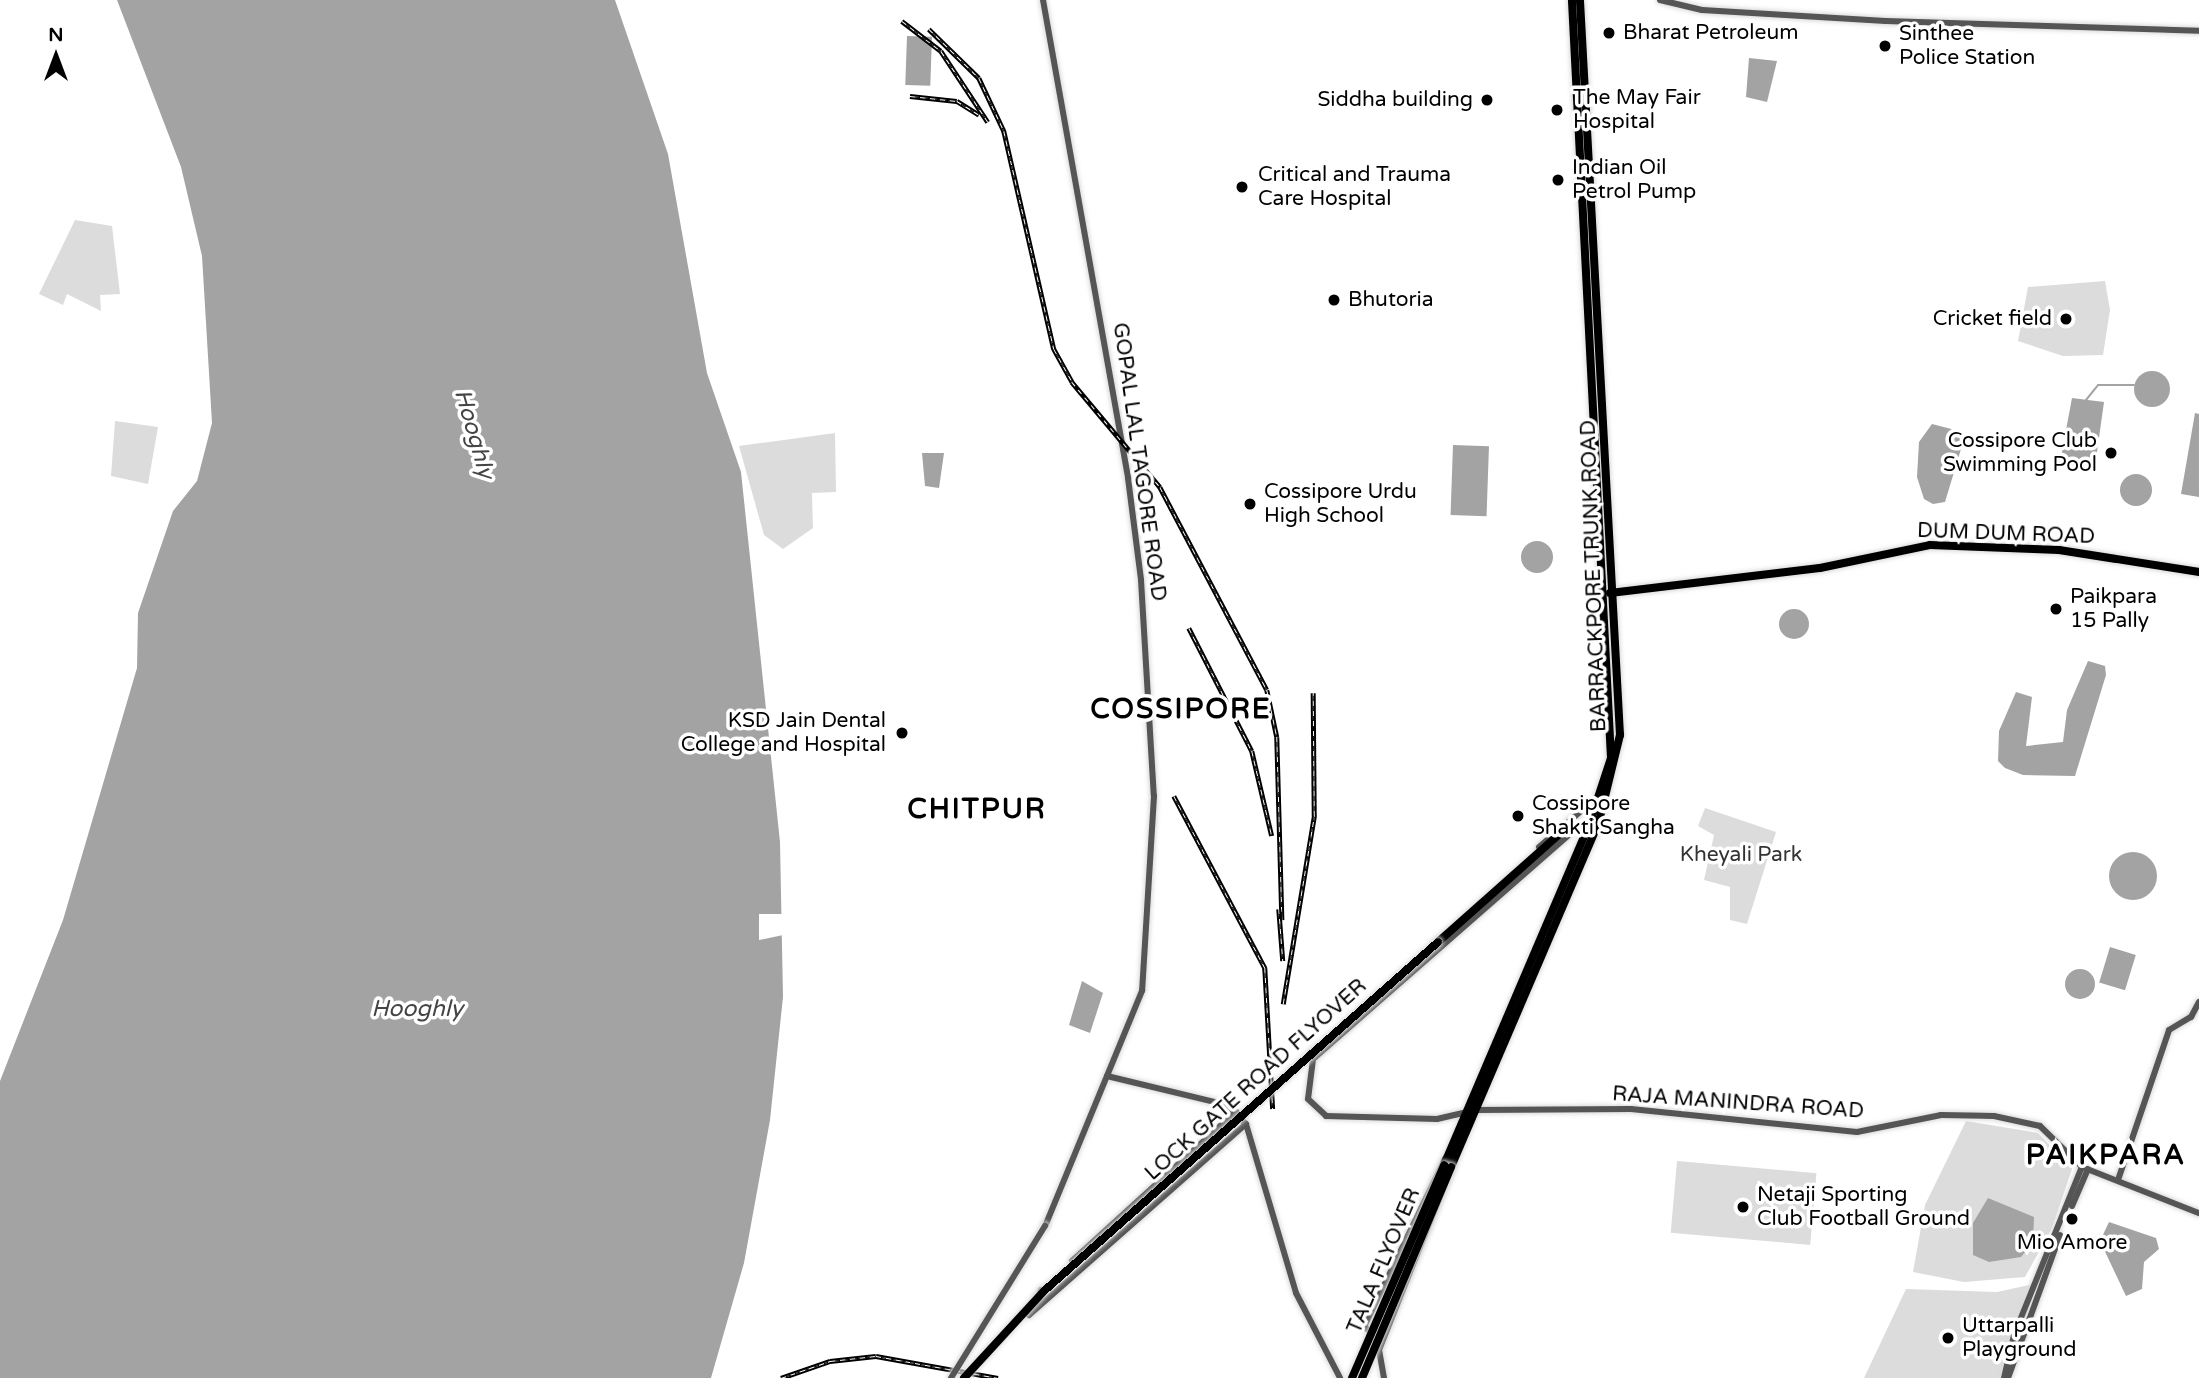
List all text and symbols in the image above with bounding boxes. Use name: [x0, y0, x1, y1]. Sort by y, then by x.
place label: Bharat Petroleum: [1623, 20, 1798, 46]
north arrow: [21, 21, 91, 91]
place label: Sinthee Police Station: [1899, 21, 2035, 71]
text: N: [48, 24, 64, 46]
marker: Bharat Petroleum: [1601, 25, 1617, 41]
marker: Sinthee Police Station: [1877, 38, 1893, 54]
place label: The May Fair Hospital: [1573, 85, 1701, 135]
place label: Siddha building: [1317, 87, 1473, 113]
marker: Siddha building: [1479, 92, 1495, 108]
marker: The May Fair Hospital: [1547, 100, 1567, 120]
place label: Indian Oil Petrol Pump: [1572, 155, 1696, 205]
place label: Critical and Trauma Care Hospital: [1258, 162, 1451, 212]
marker: Indian Oil Petrol Pump: [1550, 172, 1566, 188]
marker: Critical and Trauma Care Hospital: [1232, 177, 1252, 197]
place label: Bhutoria: [1348, 287, 1434, 313]
marker: Bhutoria: [1326, 292, 1342, 308]
place label: Cricket field: [1933, 306, 2052, 332]
marker: Cricket field: [2058, 311, 2074, 327]
street label: GOPAL LAL TAGORE ROAD: [1107, 321, 1171, 603]
water label: Hooghly: [448, 386, 500, 482]
street label: BARRACKPORE TRUNK ROAD: [1576, 419, 1612, 733]
place label: Cossipore Club Swimming Pool: [1943, 428, 2097, 478]
marker: Cossipore Club Swimming Pool: [2103, 445, 2119, 461]
place label: Cossipore Urdu High School: [1264, 479, 1417, 529]
marker: Cossipore Urdu High School: [1242, 496, 1258, 512]
street label: DUM DUM ROAD: [1917, 518, 2095, 550]
place label: Paikpara 15 Pally: [2070, 584, 2157, 634]
marker: Paikpara 15 Pally: [2048, 601, 2064, 617]
district label: COSSIPORE: [1091, 692, 1271, 726]
place label: KSD Jain Dental College and Hospital: [681, 708, 886, 758]
marker: KSD Jain Dental College and Hospital: [892, 723, 912, 743]
place label: Cossipore Shakti Sangha: [1532, 791, 1675, 841]
district label: CHITPUR: [908, 792, 1046, 826]
marker: Cossipore Shakti Sangha: [1510, 808, 1526, 824]
park label: Kheyali Park: [1680, 842, 1802, 868]
street label: LOCK GATE ROAD FLYOVER: [1140, 974, 1372, 1186]
water label: Hooghly: [371, 995, 463, 1023]
street label: RAJA MANINDRA ROAD: [1611, 1082, 1865, 1124]
district label: PAIKPARA: [2027, 1138, 2185, 1172]
place label: Netaji Sporting Club Football Ground: [1757, 1182, 1970, 1232]
street label: TALA FLYOVER: [1342, 1185, 1426, 1337]
marker: Netaji Sporting Club Football Ground: [1735, 1199, 1751, 1215]
marker: Mio Amore: [2064, 1211, 2080, 1227]
place label: Mio Amore: [2017, 1230, 2127, 1256]
place label: Uttarpalli Playground: [1962, 1313, 2077, 1363]
marker: Uttarpalli Playground: [1940, 1330, 1956, 1346]

